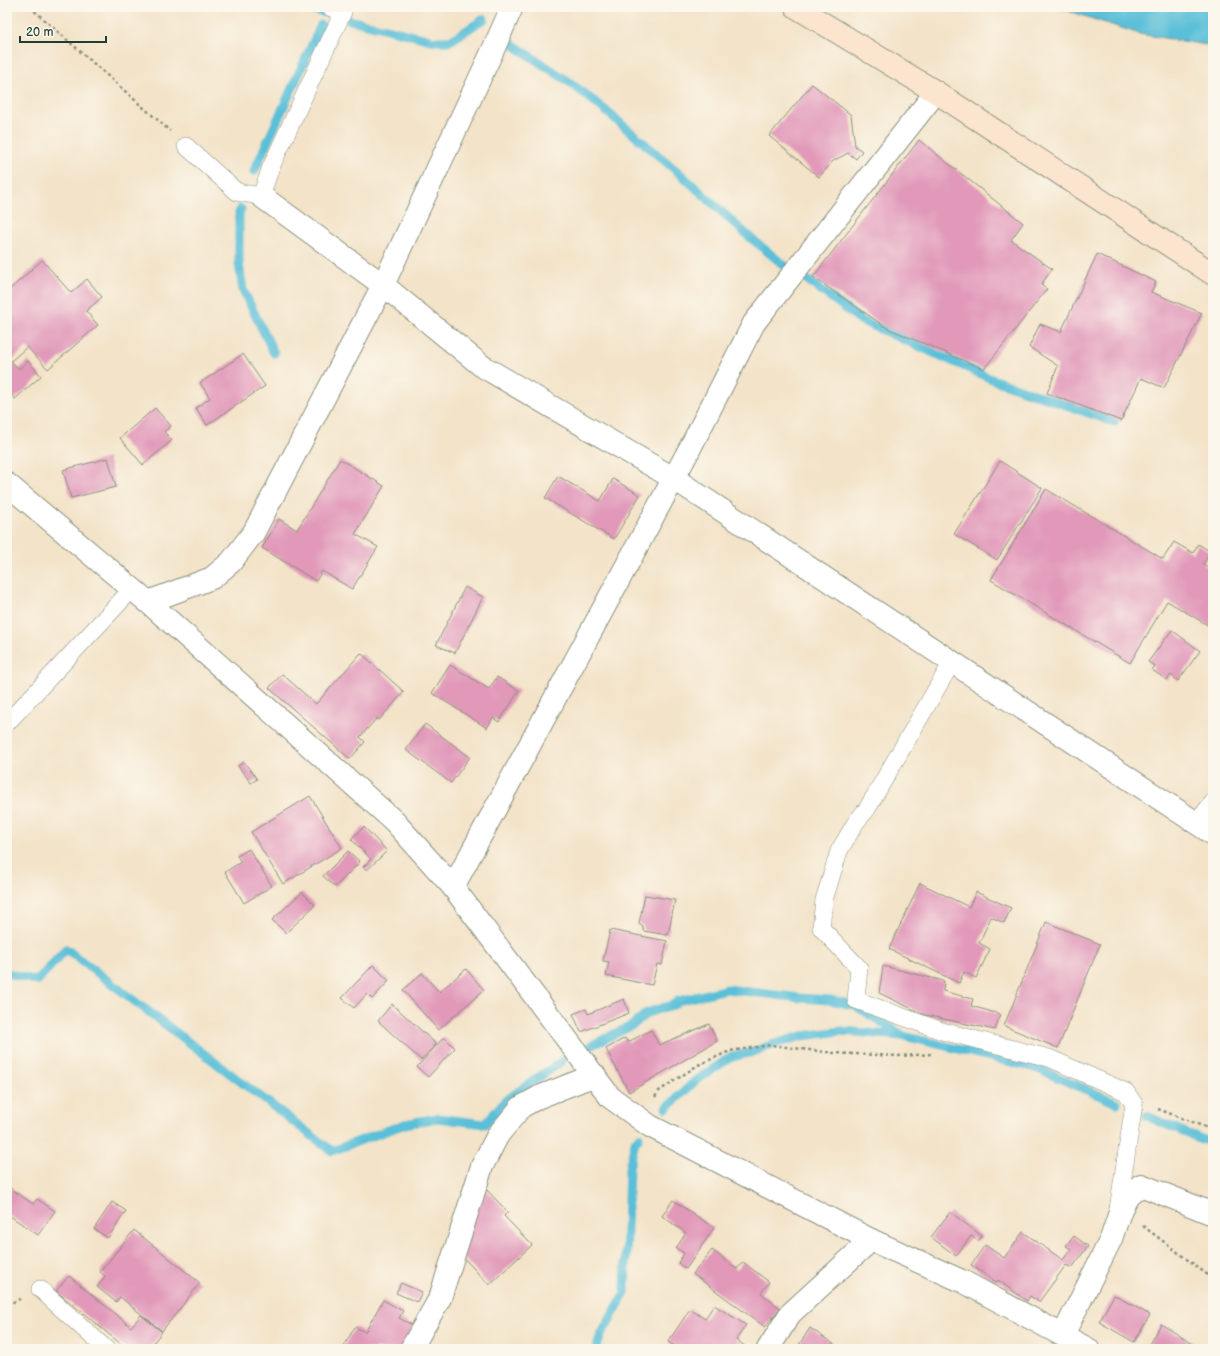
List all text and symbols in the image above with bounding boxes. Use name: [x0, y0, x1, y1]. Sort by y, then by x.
scale bar: [20, 18, 106, 44]
text: 20 m: [26, 25, 53, 40]

